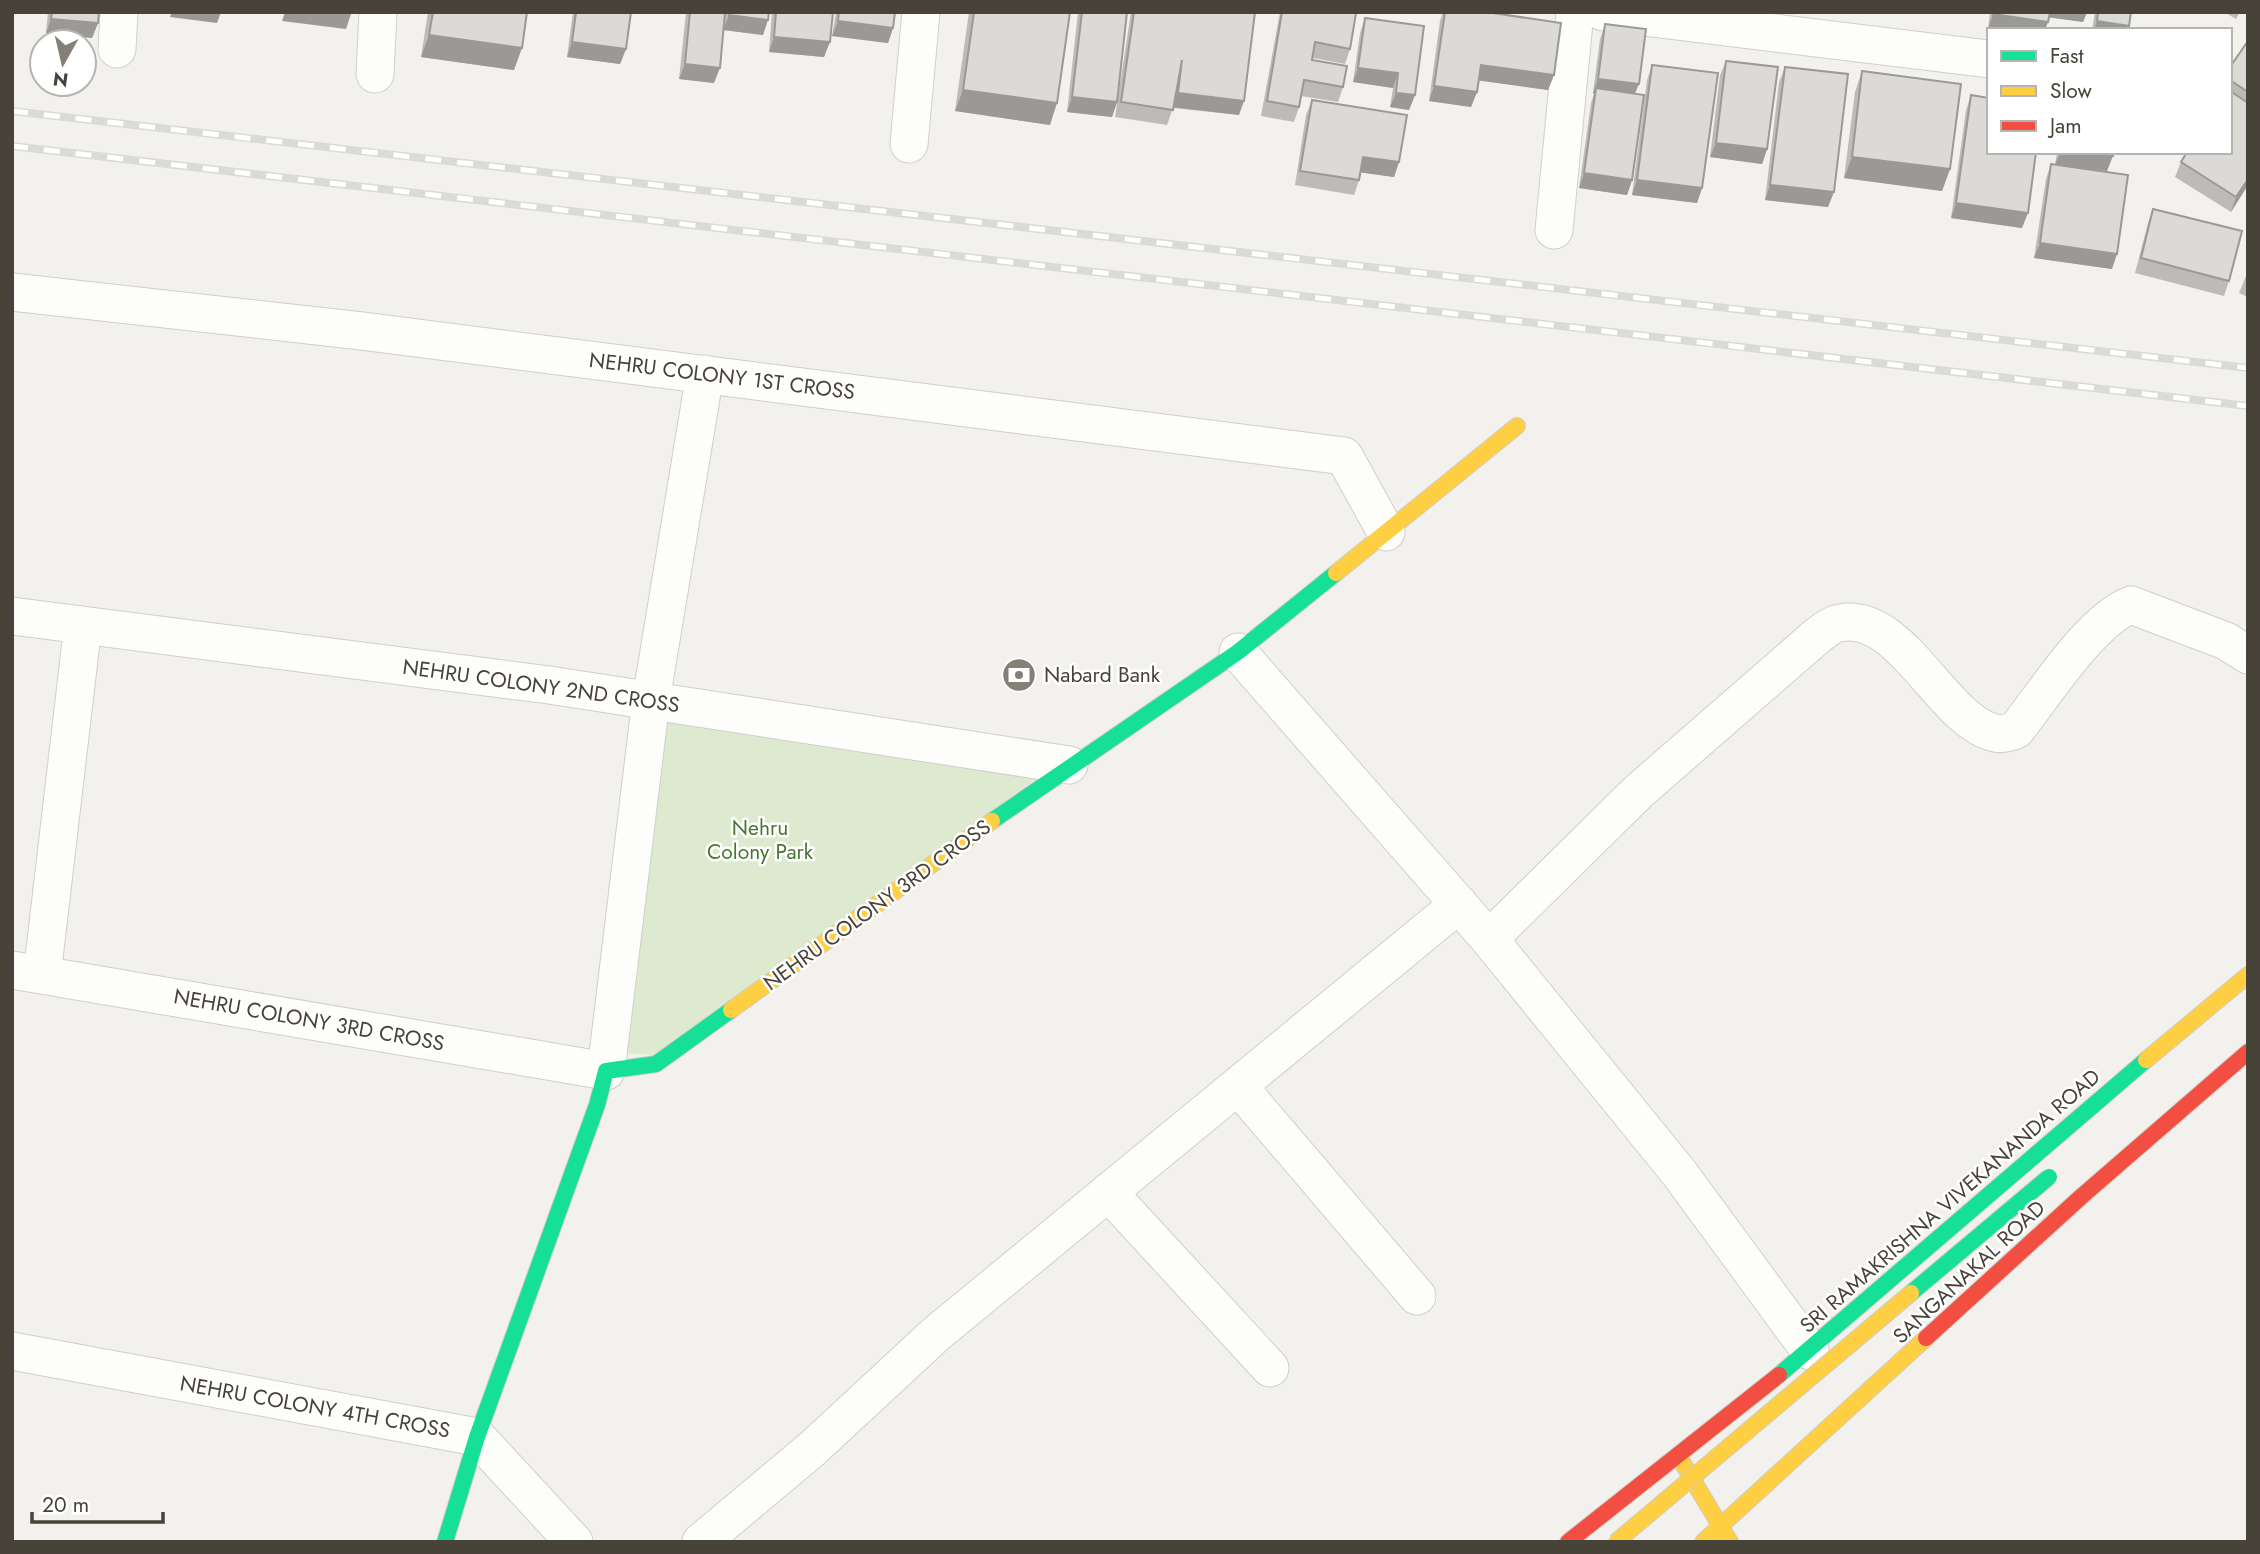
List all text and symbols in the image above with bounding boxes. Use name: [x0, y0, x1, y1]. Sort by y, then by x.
north arrow: [28, 28, 98, 98]
legend: [1987, 28, 2232, 154]
text: Fast: [2050, 41, 2083, 71]
text: N: [51, 65, 70, 94]
text: Slow: [2050, 76, 2092, 106]
text: Jam: [2047, 111, 2082, 141]
street label: NEHRU COLONY 1ST CROSS: [587, 345, 857, 407]
street label: NEHRU COLONY 2ND CROSS: [401, 652, 681, 720]
bank icon: Nabard Bank: [1000, 656, 1038, 694]
place label: Nabard Bank: [1044, 660, 1161, 690]
street label: NEHRU COLONY 3RD CROSS: [757, 812, 997, 998]
park label: Nehru Colony Park: [707, 813, 814, 867]
street label: NEHRU COLONY 3RD CROSS: [171, 981, 447, 1059]
street label: SRI RAMAKRISHNA VIVEKANANDA ROAD: [1793, 1062, 2107, 1340]
street label: SANGANAKAL ROAD: [1886, 1193, 2052, 1351]
street label: NEHRU COLONY 4TH CROSS: [178, 1368, 452, 1446]
scale bar: [32, 1480, 163, 1524]
text: 20 m: [42, 1490, 89, 1520]

